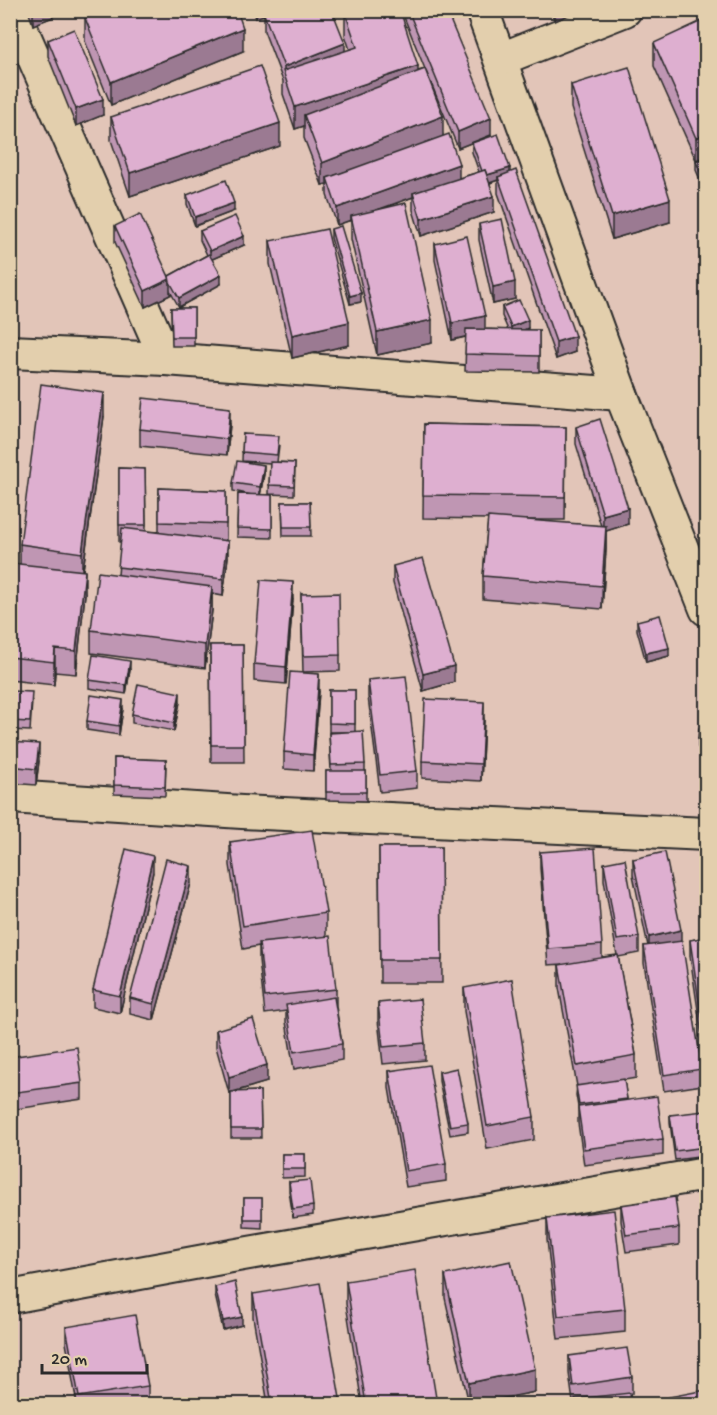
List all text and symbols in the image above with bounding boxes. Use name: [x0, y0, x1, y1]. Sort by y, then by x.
scale bar: [42, 1337, 147, 1375]
text: 20 m: [51, 1350, 87, 1371]

